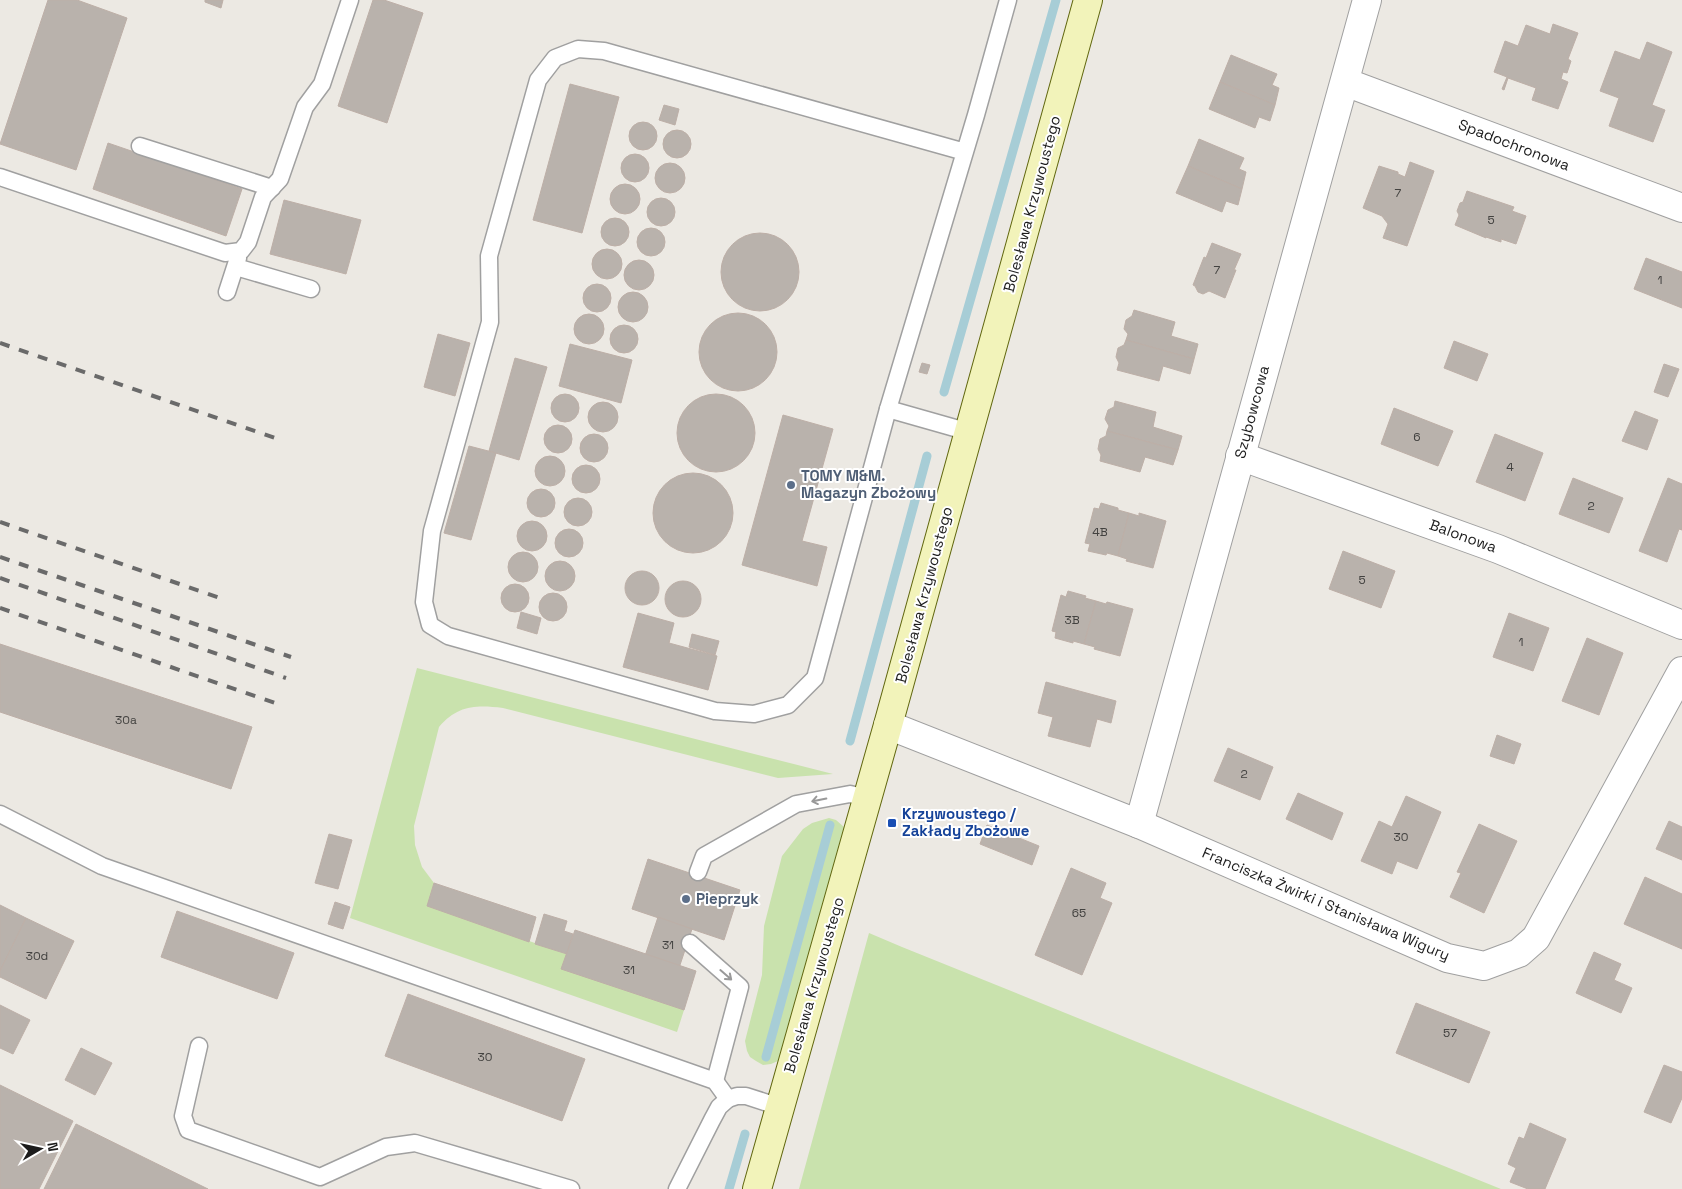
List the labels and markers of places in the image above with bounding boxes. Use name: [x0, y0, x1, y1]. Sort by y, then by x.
place label: TOMY M&M. Magazyn Zbożowy: [801, 466, 936, 502]
marker: TOMY M&M. Magazyn Zbożowy: [785, 479, 797, 491]
place label: Krzywoustego / Zakłady Zbożowe: [902, 804, 1030, 840]
marker: Krzywoustego / Zakłady Zbożowe: [886, 817, 898, 829]
place label: Pieprzyk: [696, 889, 759, 908]
marker: Pieprzyk: [680, 893, 692, 905]

